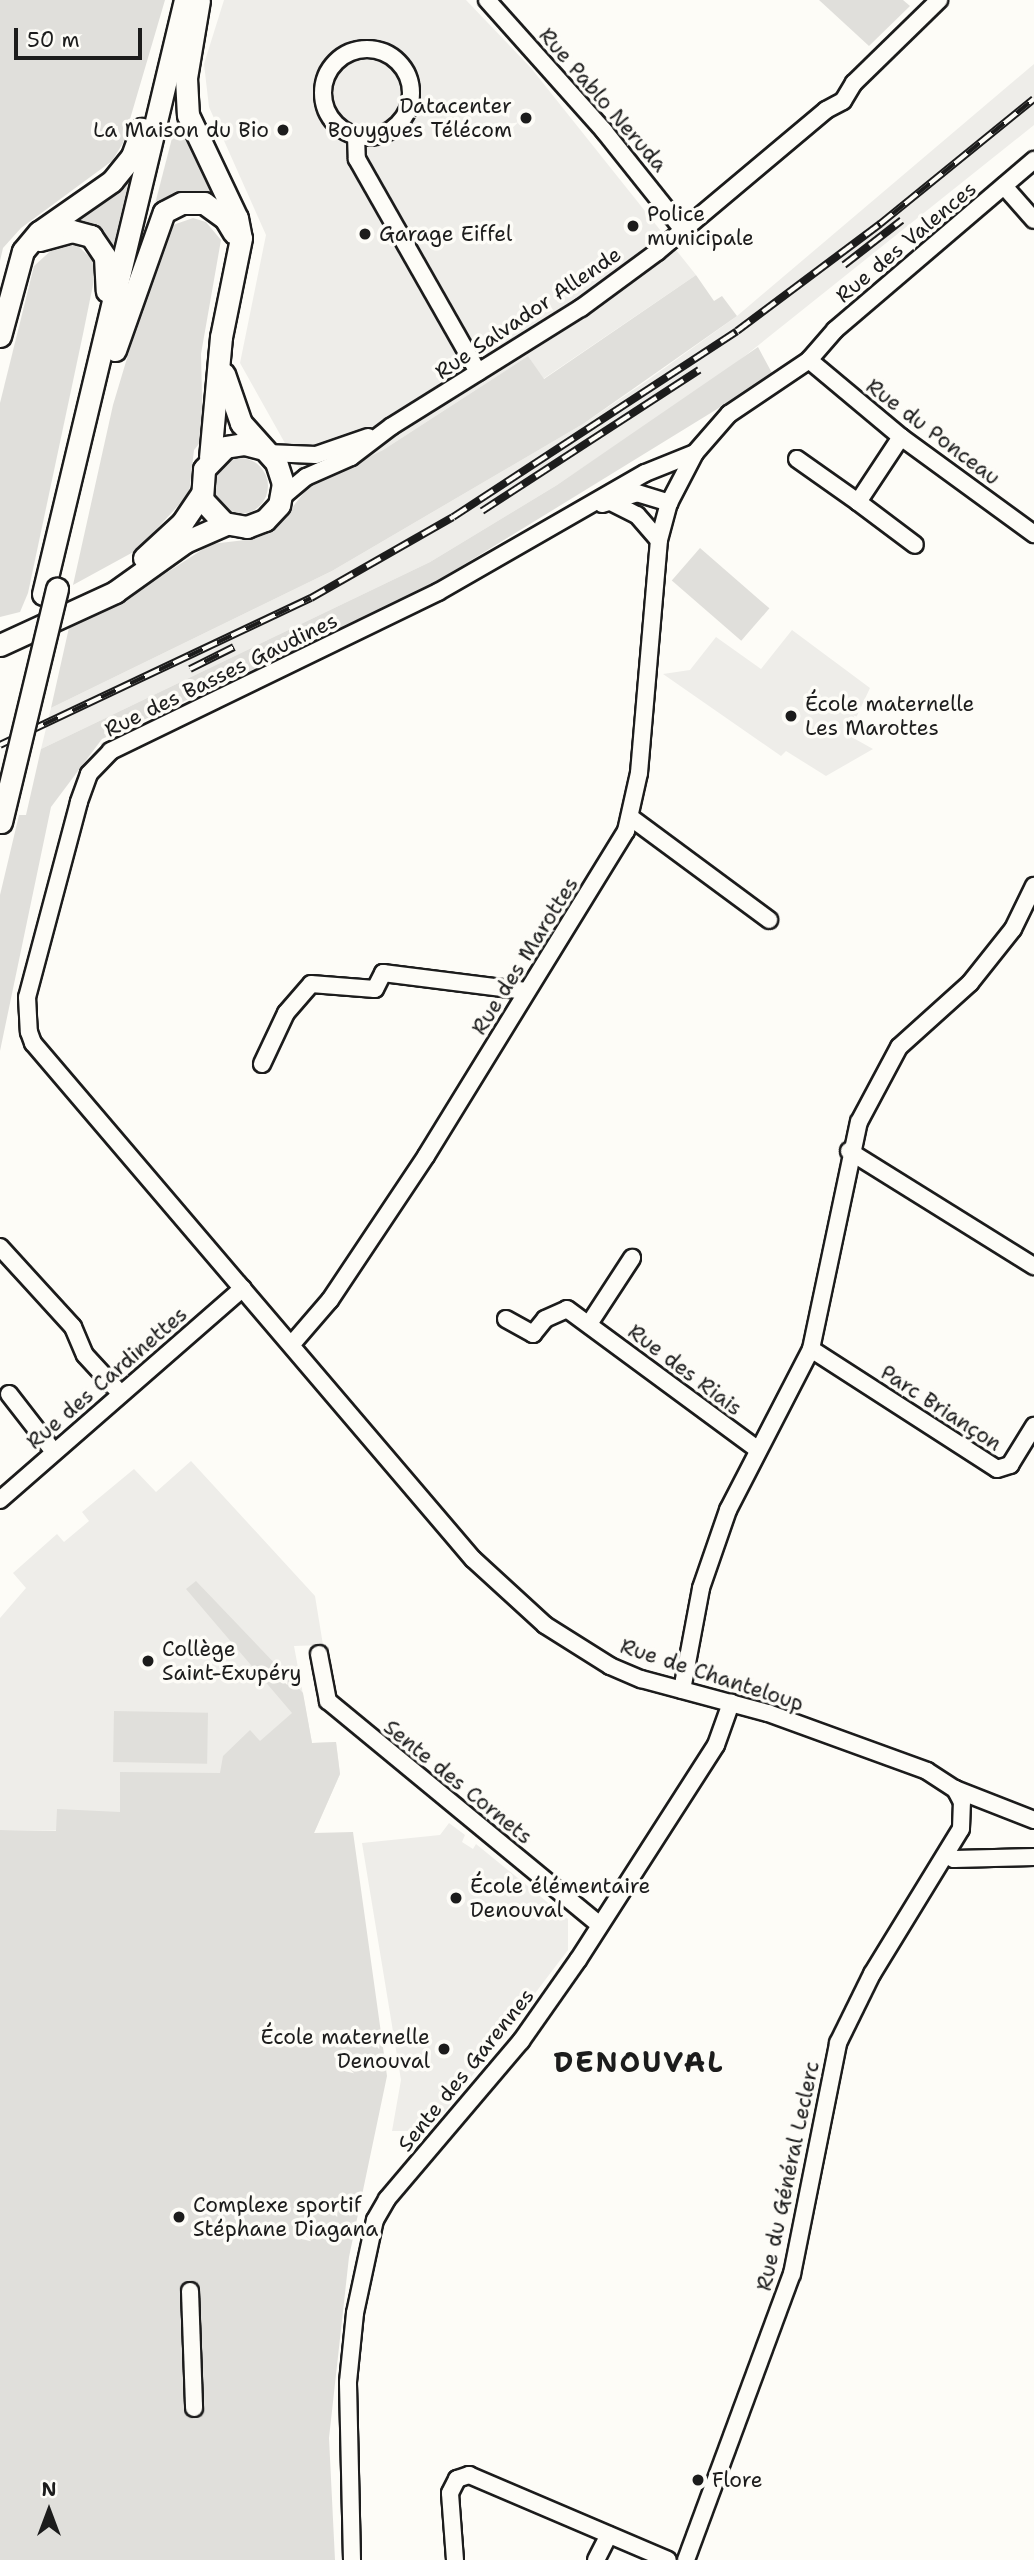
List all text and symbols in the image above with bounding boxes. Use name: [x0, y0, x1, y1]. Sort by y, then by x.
scale bar: [18, 14, 145, 58]
street label: Rue Pablo Neruda: [534, 23, 672, 177]
text: 50 m: [27, 26, 80, 54]
place label: Datacenter Bouygues Télécom: [328, 93, 512, 143]
marker: Datacenter Bouygues Télécom: [518, 110, 534, 126]
place label: La Maison du Bio: [93, 117, 269, 143]
marker: La Maison du Bio: [275, 122, 291, 138]
street label: Rue des Valences: [831, 176, 981, 308]
place label: Police municipale: [647, 201, 754, 251]
marker: Police municipale: [625, 218, 641, 234]
place label: Garage Eiffel: [379, 221, 512, 247]
marker: Garage Eiffel: [357, 226, 373, 242]
street label: Rue Salvador Allende: [430, 241, 626, 385]
street label: Rue du Ponceau: [861, 373, 1005, 491]
street label: Rue des Basses Gaudines: [100, 608, 342, 742]
place label: École maternelle Les Marottes: [805, 691, 974, 741]
marker: École maternelle Les Marottes: [783, 708, 799, 724]
street label: Rue des Marottes: [466, 873, 584, 1039]
street label: Rue des Cardinettes: [22, 1301, 192, 1455]
street label: Rue des Riais: [623, 1319, 747, 1421]
street label: Parc Briançon: [876, 1360, 1006, 1456]
street label: Rue de Chanteloup: [617, 1633, 807, 1717]
place label: Collège Saint-Exupéry: [162, 1636, 302, 1686]
marker: Collège Saint-Exupéry: [140, 1653, 156, 1669]
street label: Sente des Cornets: [379, 1714, 537, 1850]
place label: École élémentaire Denouval: [470, 1873, 650, 1923]
marker: École élémentaire Denouval: [448, 1890, 464, 1906]
street label: Sente des Garennes: [393, 1983, 539, 2157]
place label: École maternelle Denouval: [261, 2024, 430, 2074]
marker: École maternelle Denouval: [436, 2041, 452, 2057]
district label: DENOUVAL: [554, 2045, 724, 2079]
street label: Rue du Général Leclerc: [751, 2059, 825, 2293]
place label: Complexe sportif Stéphane Diagana: [193, 2192, 378, 2242]
marker: Complexe sportif Stéphane Diagana: [171, 2209, 187, 2225]
place label: Flore: [712, 2467, 763, 2493]
marker: Flore: [690, 2472, 706, 2488]
north arrow: [14, 2476, 84, 2546]
text: N: [41, 2477, 57, 2502]

